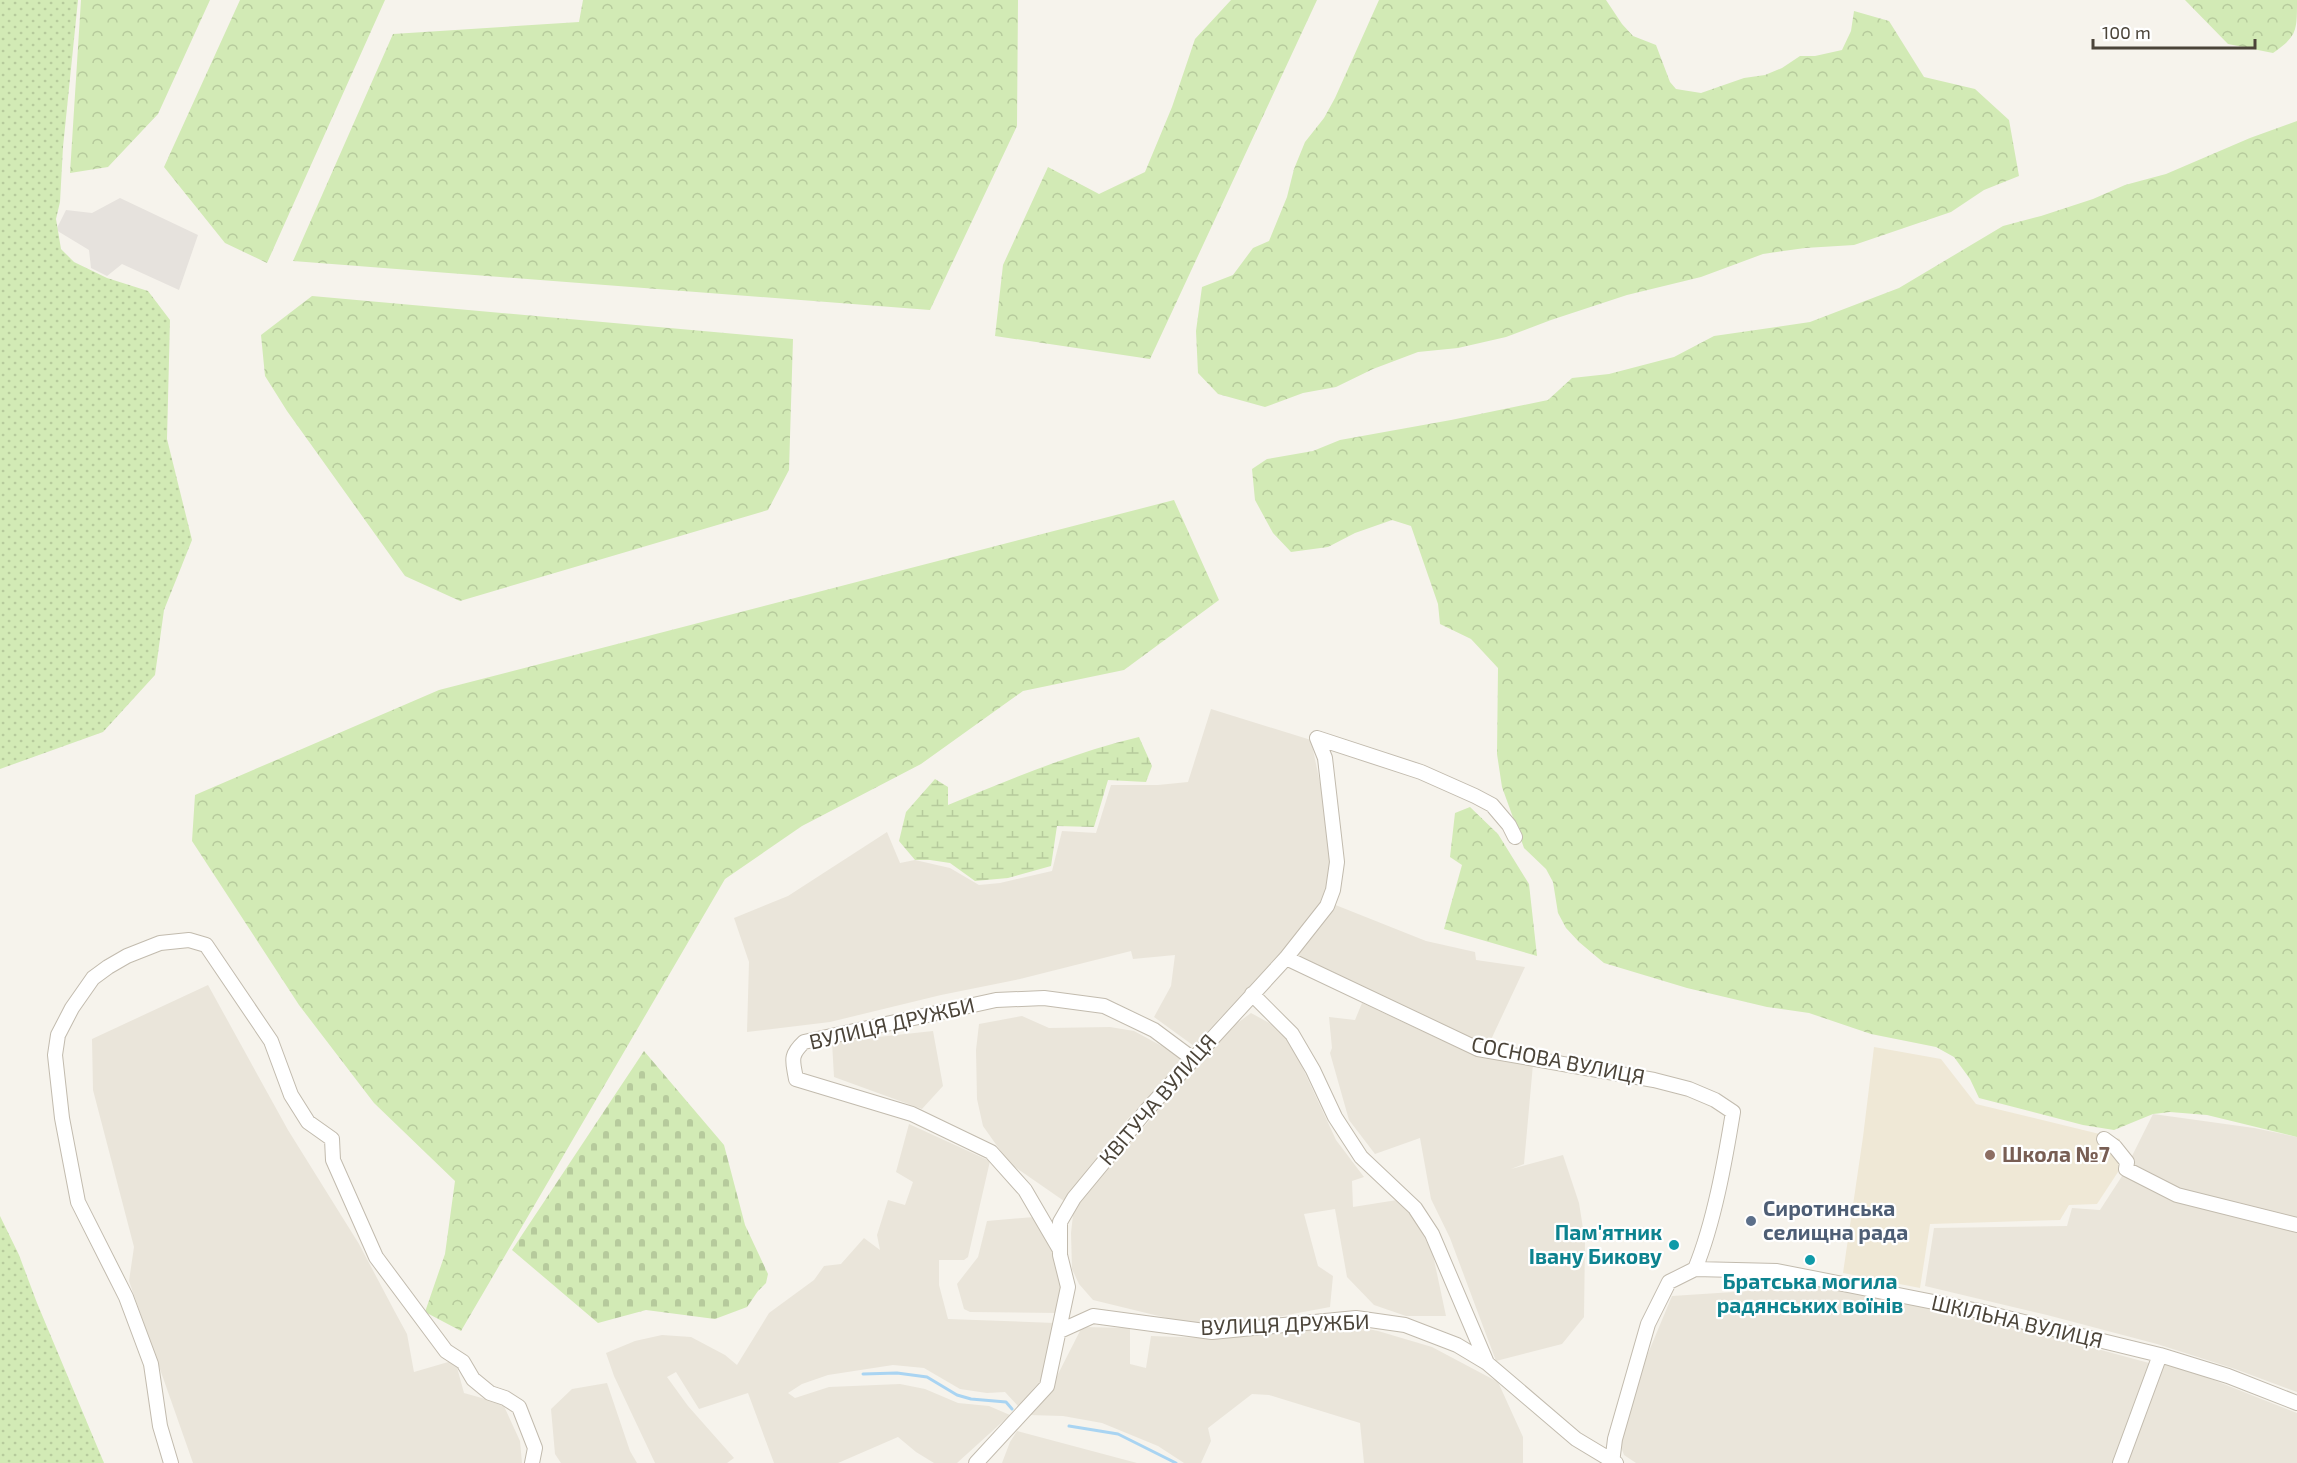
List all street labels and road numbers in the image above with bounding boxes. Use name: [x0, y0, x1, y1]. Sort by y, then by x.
street label: ВУЛИЦЯ ДРУЖБИ: [806, 991, 977, 1054]
street label: КВІТУЧА ВУЛИЦЯ: [1093, 1028, 1221, 1170]
street label: СОСНОВА ВУЛИЦЯ: [1469, 1030, 1647, 1089]
street label: ШКІЛЬНА ВУЛИЦЯ: [1929, 1289, 2105, 1352]
street label: ВУЛИЦЯ ДРУЖБИ: [1200, 1308, 1370, 1339]

